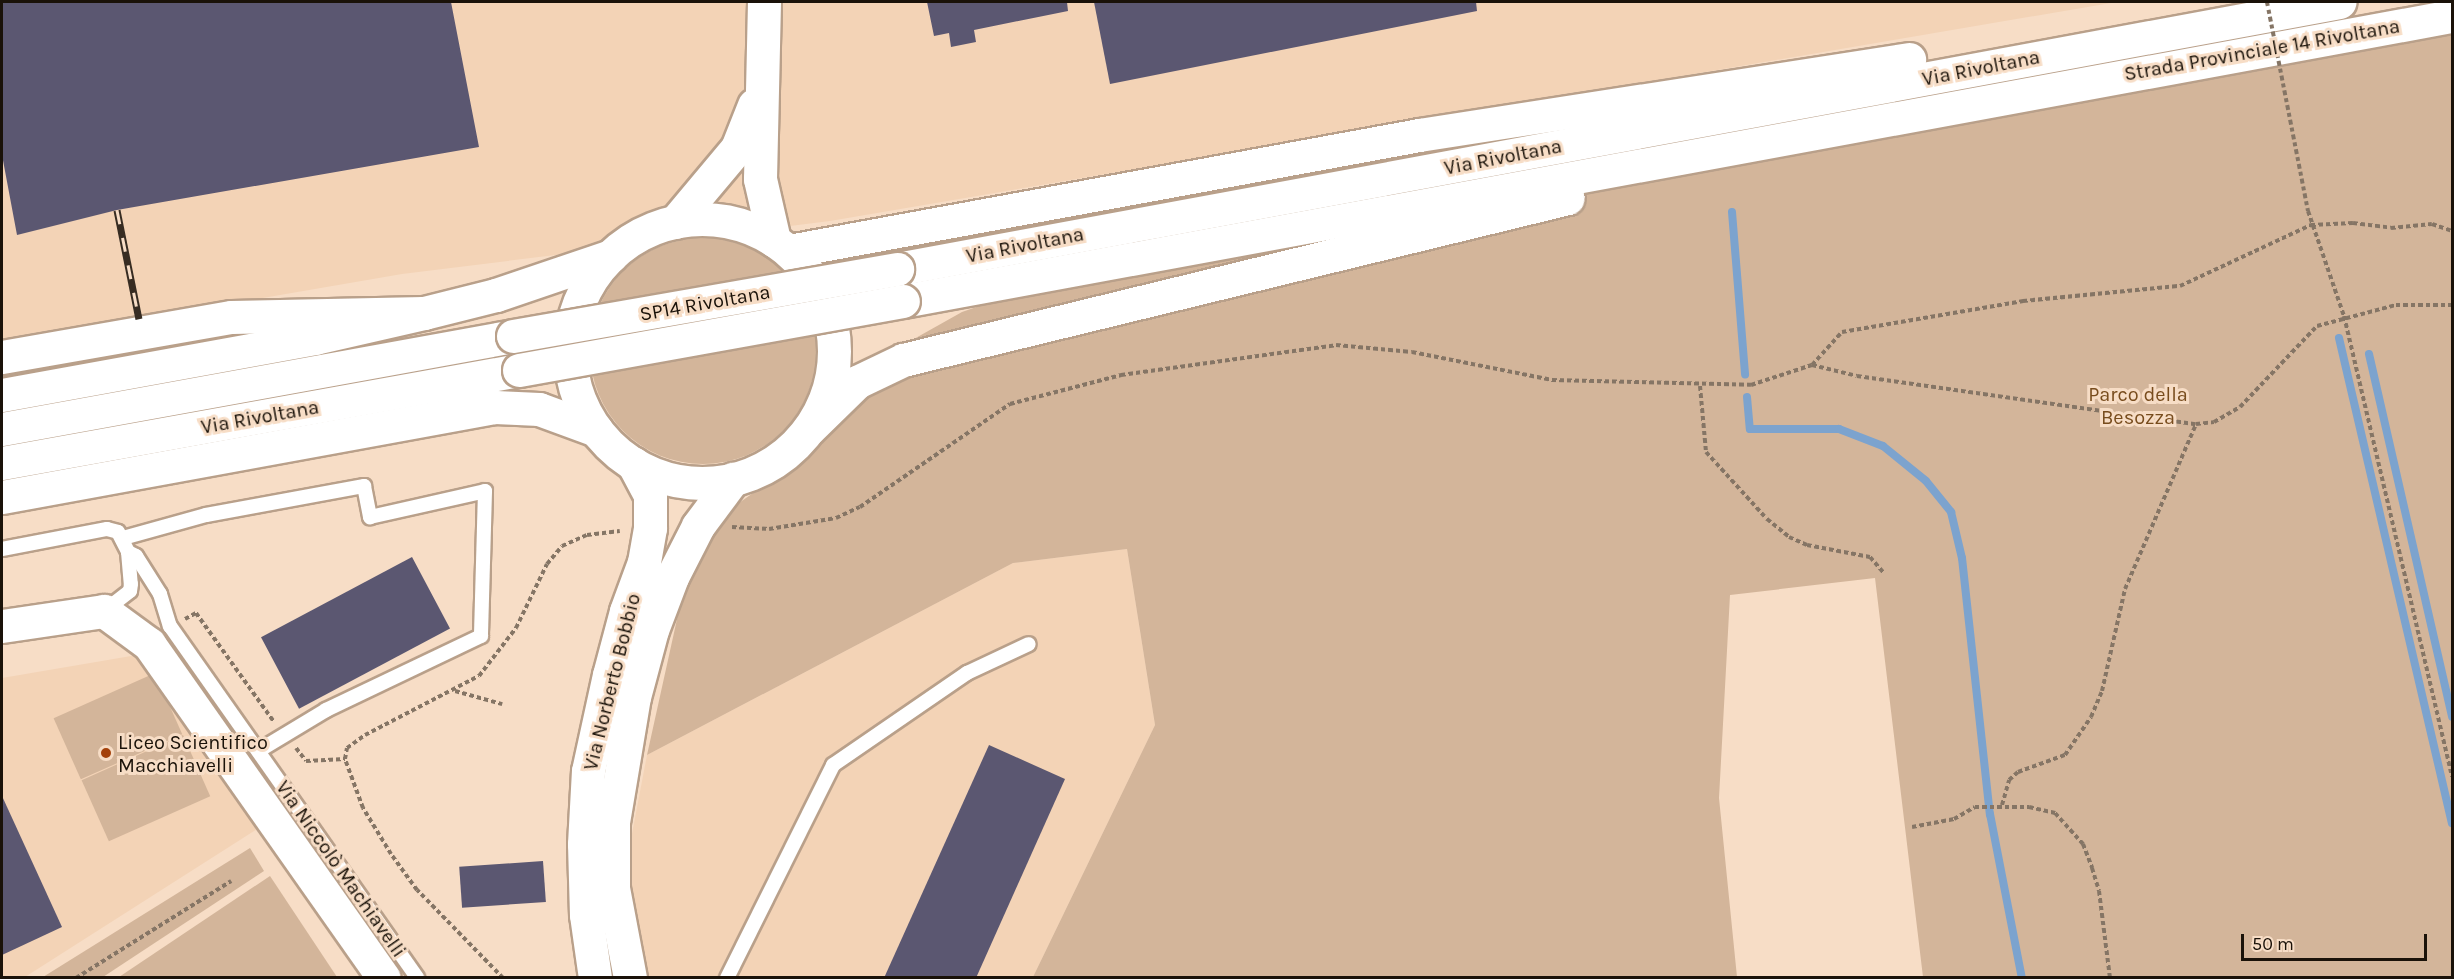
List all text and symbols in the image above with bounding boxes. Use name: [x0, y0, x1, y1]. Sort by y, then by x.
street label: Strada Provinciale 14 Rivoltana: [2122, 14, 2402, 86]
street label: Via Rivoltana: [1920, 45, 2042, 91]
street label: Via Rivoltana: [1442, 134, 1564, 180]
street label: Via Rivoltana: [964, 222, 1086, 268]
street label: SP14 Rivoltana: [638, 280, 772, 326]
park label: Parco della Besozza: [2088, 382, 2188, 429]
street label: Via Rivoltana: [199, 395, 321, 439]
street label: Via Norberto Bobbio: [578, 591, 646, 773]
place label: Liceo Scientifico Macchiavelli: [118, 730, 268, 777]
marker: Liceo Scientifico Macchiavelli: [99, 746, 113, 760]
street label: Via Niccolò Machiavelli: [271, 776, 411, 962]
scale bar: [2244, 922, 2430, 960]
text: 50 m: [2252, 933, 2294, 955]

